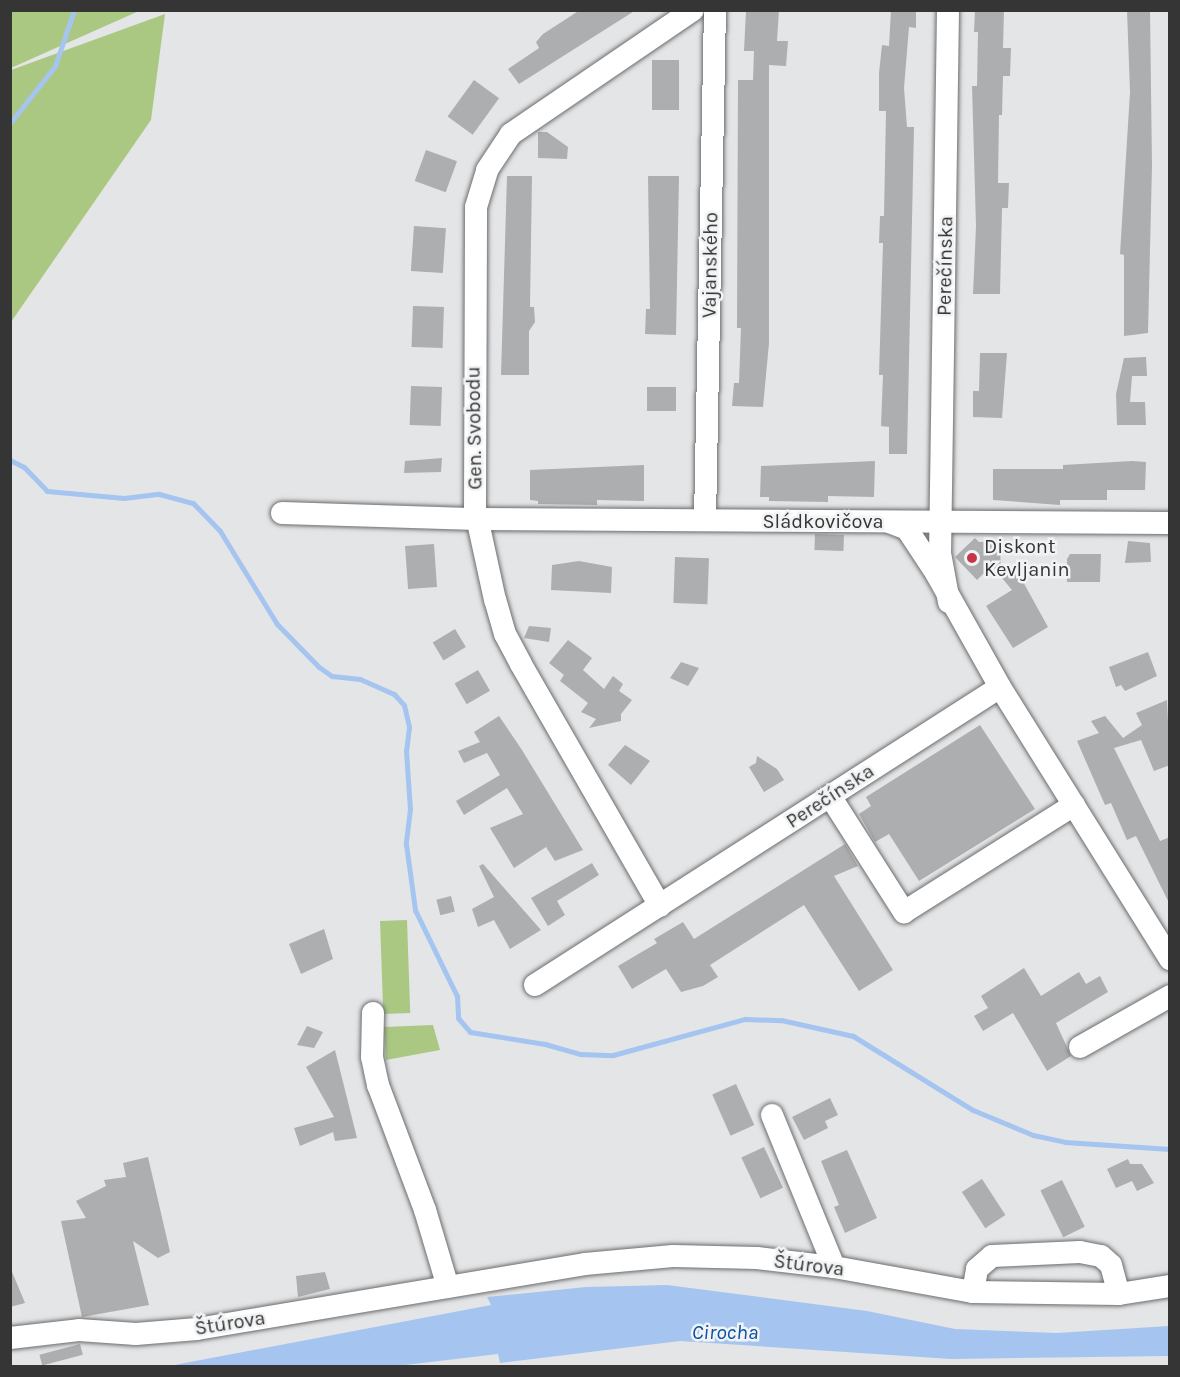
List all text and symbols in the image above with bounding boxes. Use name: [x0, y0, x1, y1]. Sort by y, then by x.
street label: Vajanského: [697, 212, 723, 318]
street label: Perečínska: [932, 216, 958, 316]
street label: Gen. Svobodu: [461, 366, 487, 490]
street label: Sládkovičova: [762, 509, 884, 533]
place label: Diskont Kevljanin: [984, 534, 1069, 581]
marker: Diskont Kevljanin: [965, 551, 979, 565]
street label: Perečínska: [782, 759, 878, 833]
street label: Štúrova: [772, 1249, 846, 1281]
street label: Štúrova: [193, 1306, 267, 1340]
water label: Cirocha: [692, 1319, 758, 1345]

